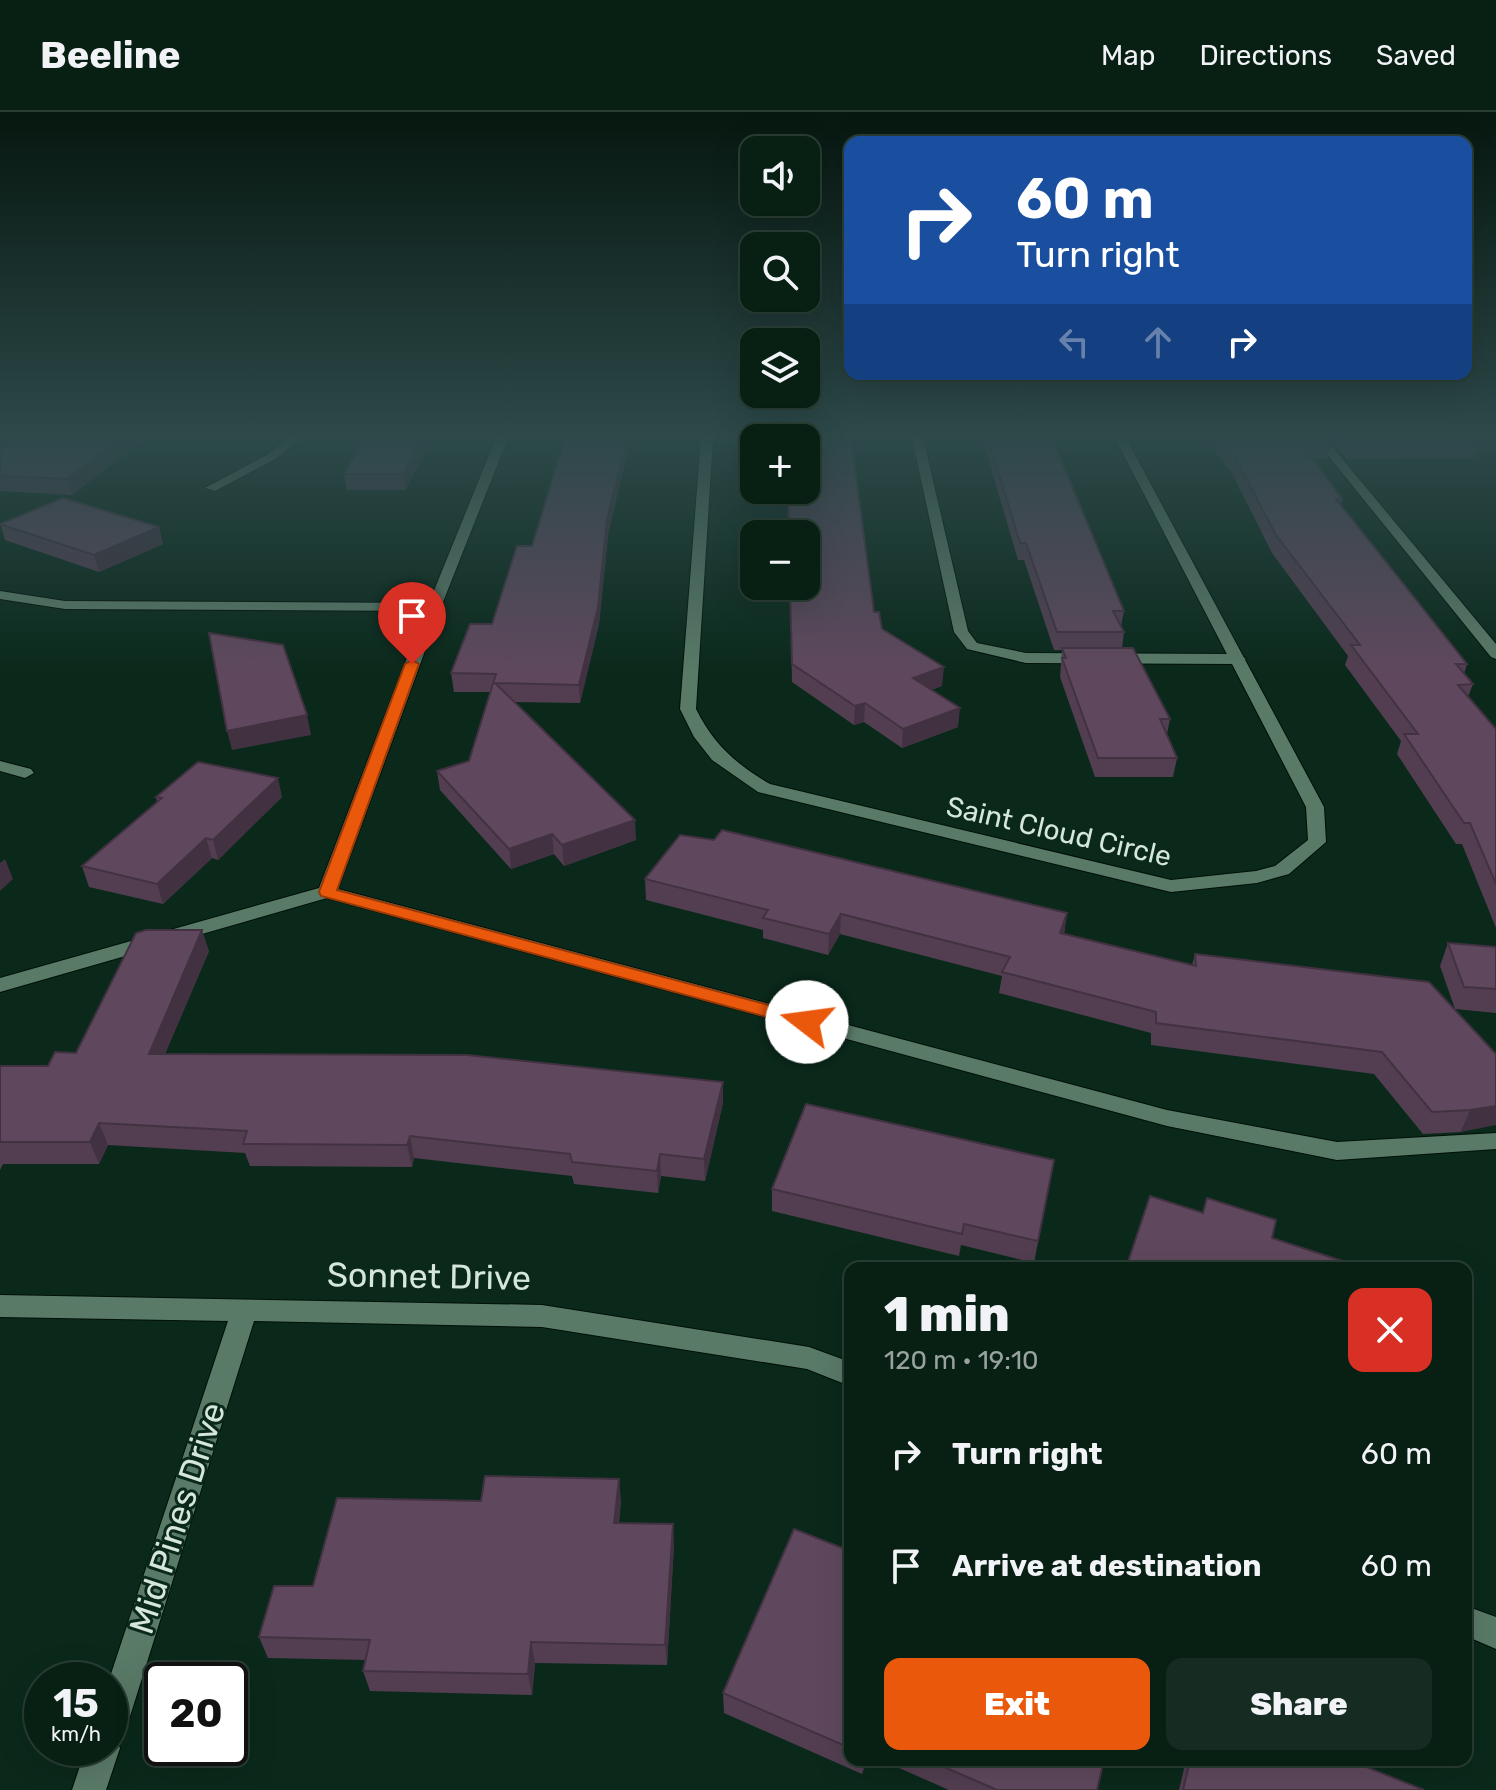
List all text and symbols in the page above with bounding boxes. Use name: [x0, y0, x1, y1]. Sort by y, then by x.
text: Beeline: [40, 32, 181, 78]
text: Map: [1101, 39, 1155, 72]
text: Directions: [1199, 39, 1332, 72]
text: Saved: [1376, 39, 1456, 72]
map controls: [740, 136, 820, 600]
button: sound: [740, 136, 820, 216]
text: 60 m: [1016, 166, 1154, 232]
icon: right: [884, 168, 988, 272]
button: search: [740, 232, 820, 312]
text: Turn right: [1016, 233, 1180, 276]
icon: left: [1052, 320, 1096, 364]
icon: ahead: [1136, 320, 1180, 364]
icon: right: [1220, 320, 1264, 364]
button: layers: [740, 328, 820, 408]
button: +: [740, 424, 820, 504]
button: −: [740, 520, 820, 600]
pin: [378, 582, 446, 664]
icon: arrive: [390, 594, 434, 638]
street label: Saint Cloud Circle: [943, 790, 1175, 873]
position arrow: [765, 980, 849, 1064]
street label: Sonnet Drive: [327, 1254, 531, 1299]
text: 1 min: [884, 1286, 1010, 1343]
button: close: [1348, 1288, 1432, 1372]
text: 120 m · 19:10: [884, 1345, 1039, 1376]
street label: Mid Pines Drive: [121, 1397, 234, 1639]
icon: right: [884, 1432, 928, 1476]
text: Turn right: [952, 1436, 1103, 1472]
text: 60 m: [1361, 1436, 1432, 1472]
icon: arrive: [884, 1544, 928, 1588]
text: Arrive at destination: [952, 1548, 1262, 1584]
text: 60 m: [1361, 1548, 1432, 1584]
button: Exit: [884, 1658, 1150, 1750]
button: Share: [1166, 1658, 1432, 1750]
speed limit sign: 20: [144, 1662, 248, 1766]
text: 15: [53, 1680, 99, 1727]
text: km/h: [51, 1722, 101, 1746]

